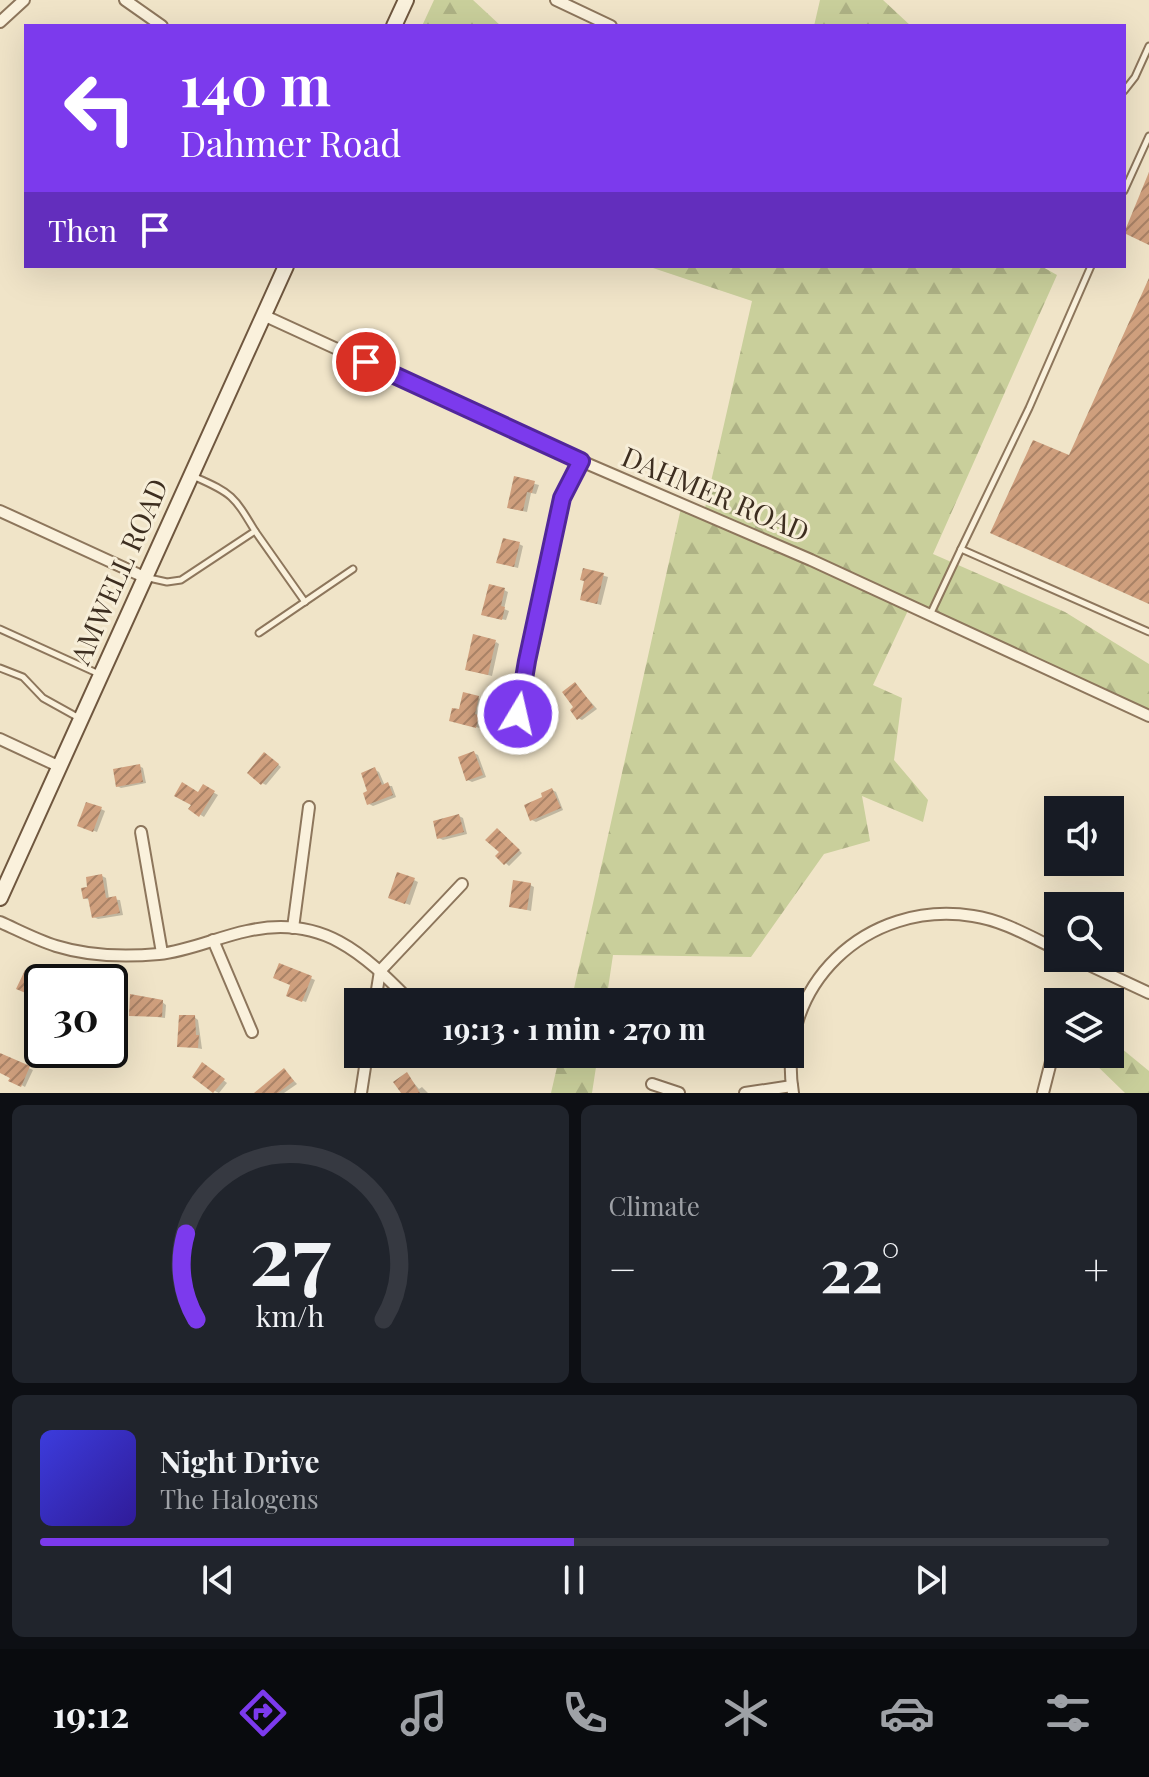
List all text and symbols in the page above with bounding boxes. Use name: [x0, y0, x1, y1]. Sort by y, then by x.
text: 140 m: [180, 46, 331, 121]
icon: left: [48, 56, 152, 160]
text: Dahmer Road: [180, 118, 401, 166]
icon: arrive: [133, 208, 177, 252]
text: Then: [48, 210, 117, 250]
pin: [332, 328, 400, 396]
icon: arrive: [344, 340, 388, 384]
street label: DAHMER ROAD: [617, 437, 815, 549]
street label: AMWELL ROAD: [60, 472, 175, 671]
position arrow: [476, 672, 560, 756]
map controls: [1044, 796, 1124, 1068]
button: sound: [1044, 796, 1124, 876]
button: search: [1044, 892, 1124, 972]
speed limit sign: 30: [24, 964, 128, 1068]
button: layers: [1044, 988, 1124, 1068]
text: 19:13 · 1 min · 270 m: [442, 1008, 706, 1048]
text: Climate: [609, 1188, 700, 1223]
text: 27: [250, 1196, 331, 1307]
text: 22°: [820, 1228, 900, 1308]
text: −: [609, 1238, 637, 1297]
text: +: [1083, 1238, 1109, 1297]
text: km/h: [256, 1296, 325, 1334]
text: Night Drive: [160, 1441, 320, 1481]
text: The Halogens: [160, 1481, 319, 1516]
icon: previous: [196, 1558, 240, 1602]
icon: pause: [552, 1558, 596, 1602]
icon: next: [909, 1558, 953, 1602]
icon: directions: [235, 1685, 291, 1741]
icon: music: [396, 1685, 452, 1741]
icon: phone: [557, 1685, 613, 1741]
icon: climate: [718, 1685, 774, 1741]
icon: car: [879, 1685, 935, 1741]
icon: filters: [1040, 1685, 1096, 1741]
text: 19:12: [53, 1689, 129, 1737]

